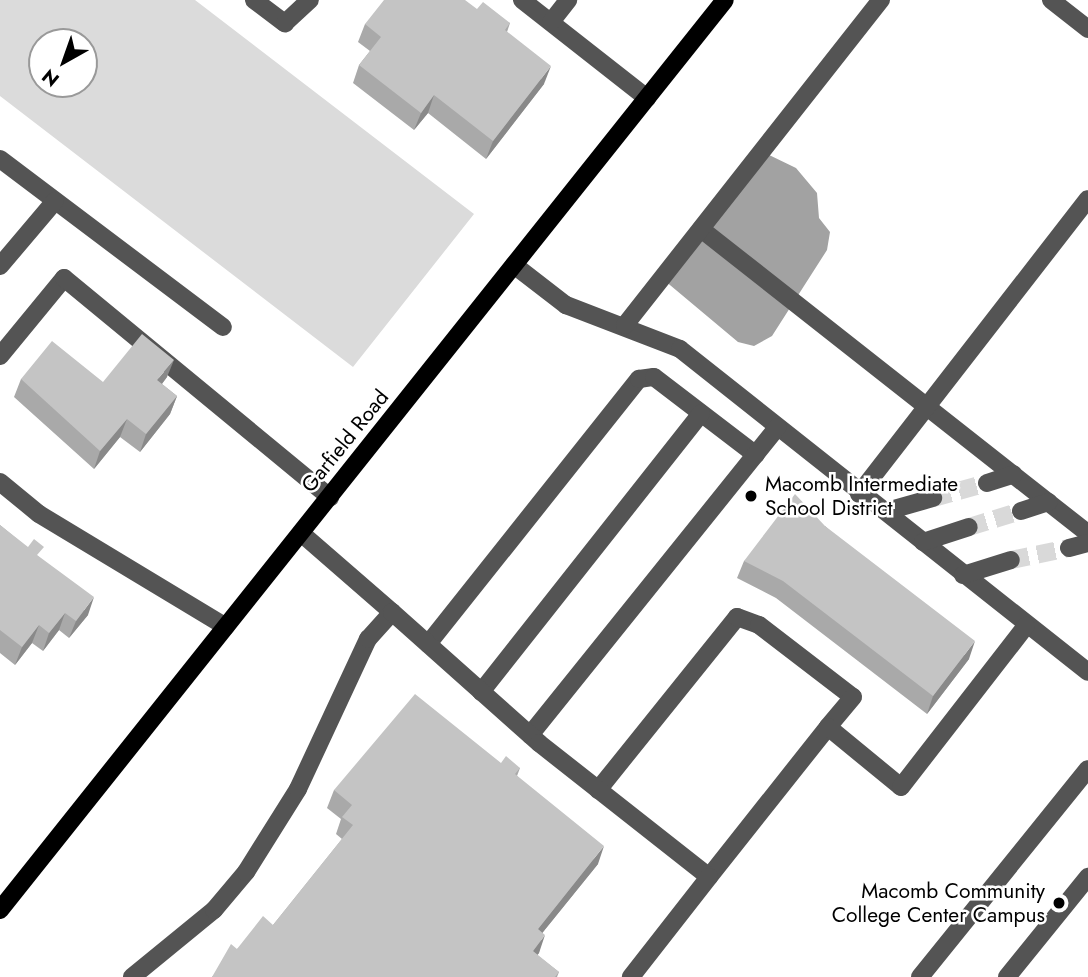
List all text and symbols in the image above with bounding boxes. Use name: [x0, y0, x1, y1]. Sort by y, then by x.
north arrow: [28, 28, 98, 98]
text: N: [36, 63, 65, 93]
street label: Garfield Road: [296, 385, 394, 497]
place label: Macomb Intermediate School District: [765, 471, 958, 521]
marker: Macomb Intermediate School District: [743, 488, 759, 504]
place label: Macomb Community College Center Campus: [832, 878, 1045, 928]
marker: Macomb Community College Center Campus: [1051, 895, 1067, 911]

